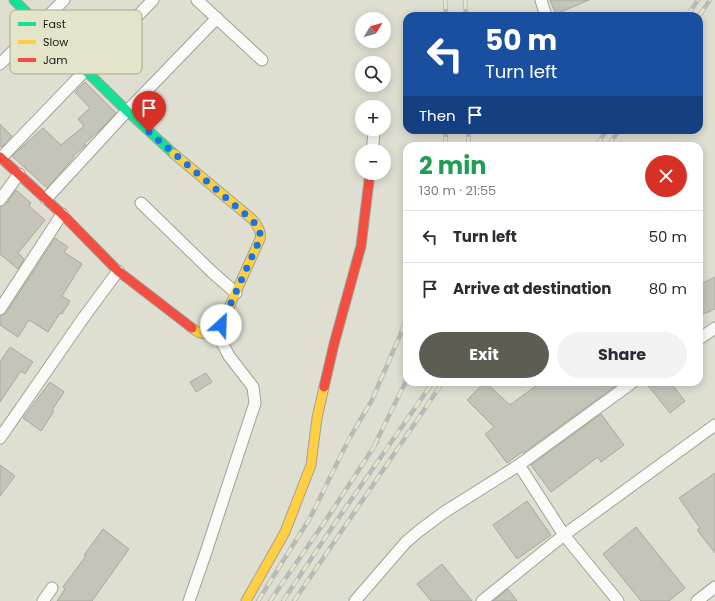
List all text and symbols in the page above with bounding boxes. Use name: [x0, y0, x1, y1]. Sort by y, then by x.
legend: [10, 10, 142, 74]
north arrow: [355, 12, 391, 48]
map controls: [355, 12, 391, 180]
text: Fast: [43, 16, 66, 32]
text: 50 m: [485, 21, 557, 60]
icon: left: [419, 28, 471, 80]
text: Slow: [43, 34, 68, 50]
text: Jam: [43, 52, 68, 68]
button: search: [355, 56, 391, 92]
text: Turn left: [485, 59, 557, 84]
pin: [132, 91, 166, 132]
icon: arrive: [138, 97, 160, 119]
button: +: [355, 100, 391, 136]
icon: arrive: [464, 104, 486, 126]
text: Then: [419, 105, 456, 126]
button: −: [355, 144, 391, 180]
text: 2 min: [419, 149, 486, 182]
button: close: [645, 155, 687, 197]
text: 130 m · 21:55: [419, 181, 496, 200]
icon: left: [419, 226, 441, 248]
text: Turn left: [453, 226, 517, 247]
text: 50 m: [649, 226, 687, 247]
icon: arrive: [419, 278, 441, 300]
text: Arrive at destination: [453, 278, 611, 299]
text: 80 m: [649, 278, 687, 299]
position arrow: [200, 304, 242, 346]
button: Exit: [419, 332, 549, 378]
button: Share: [557, 332, 687, 378]

